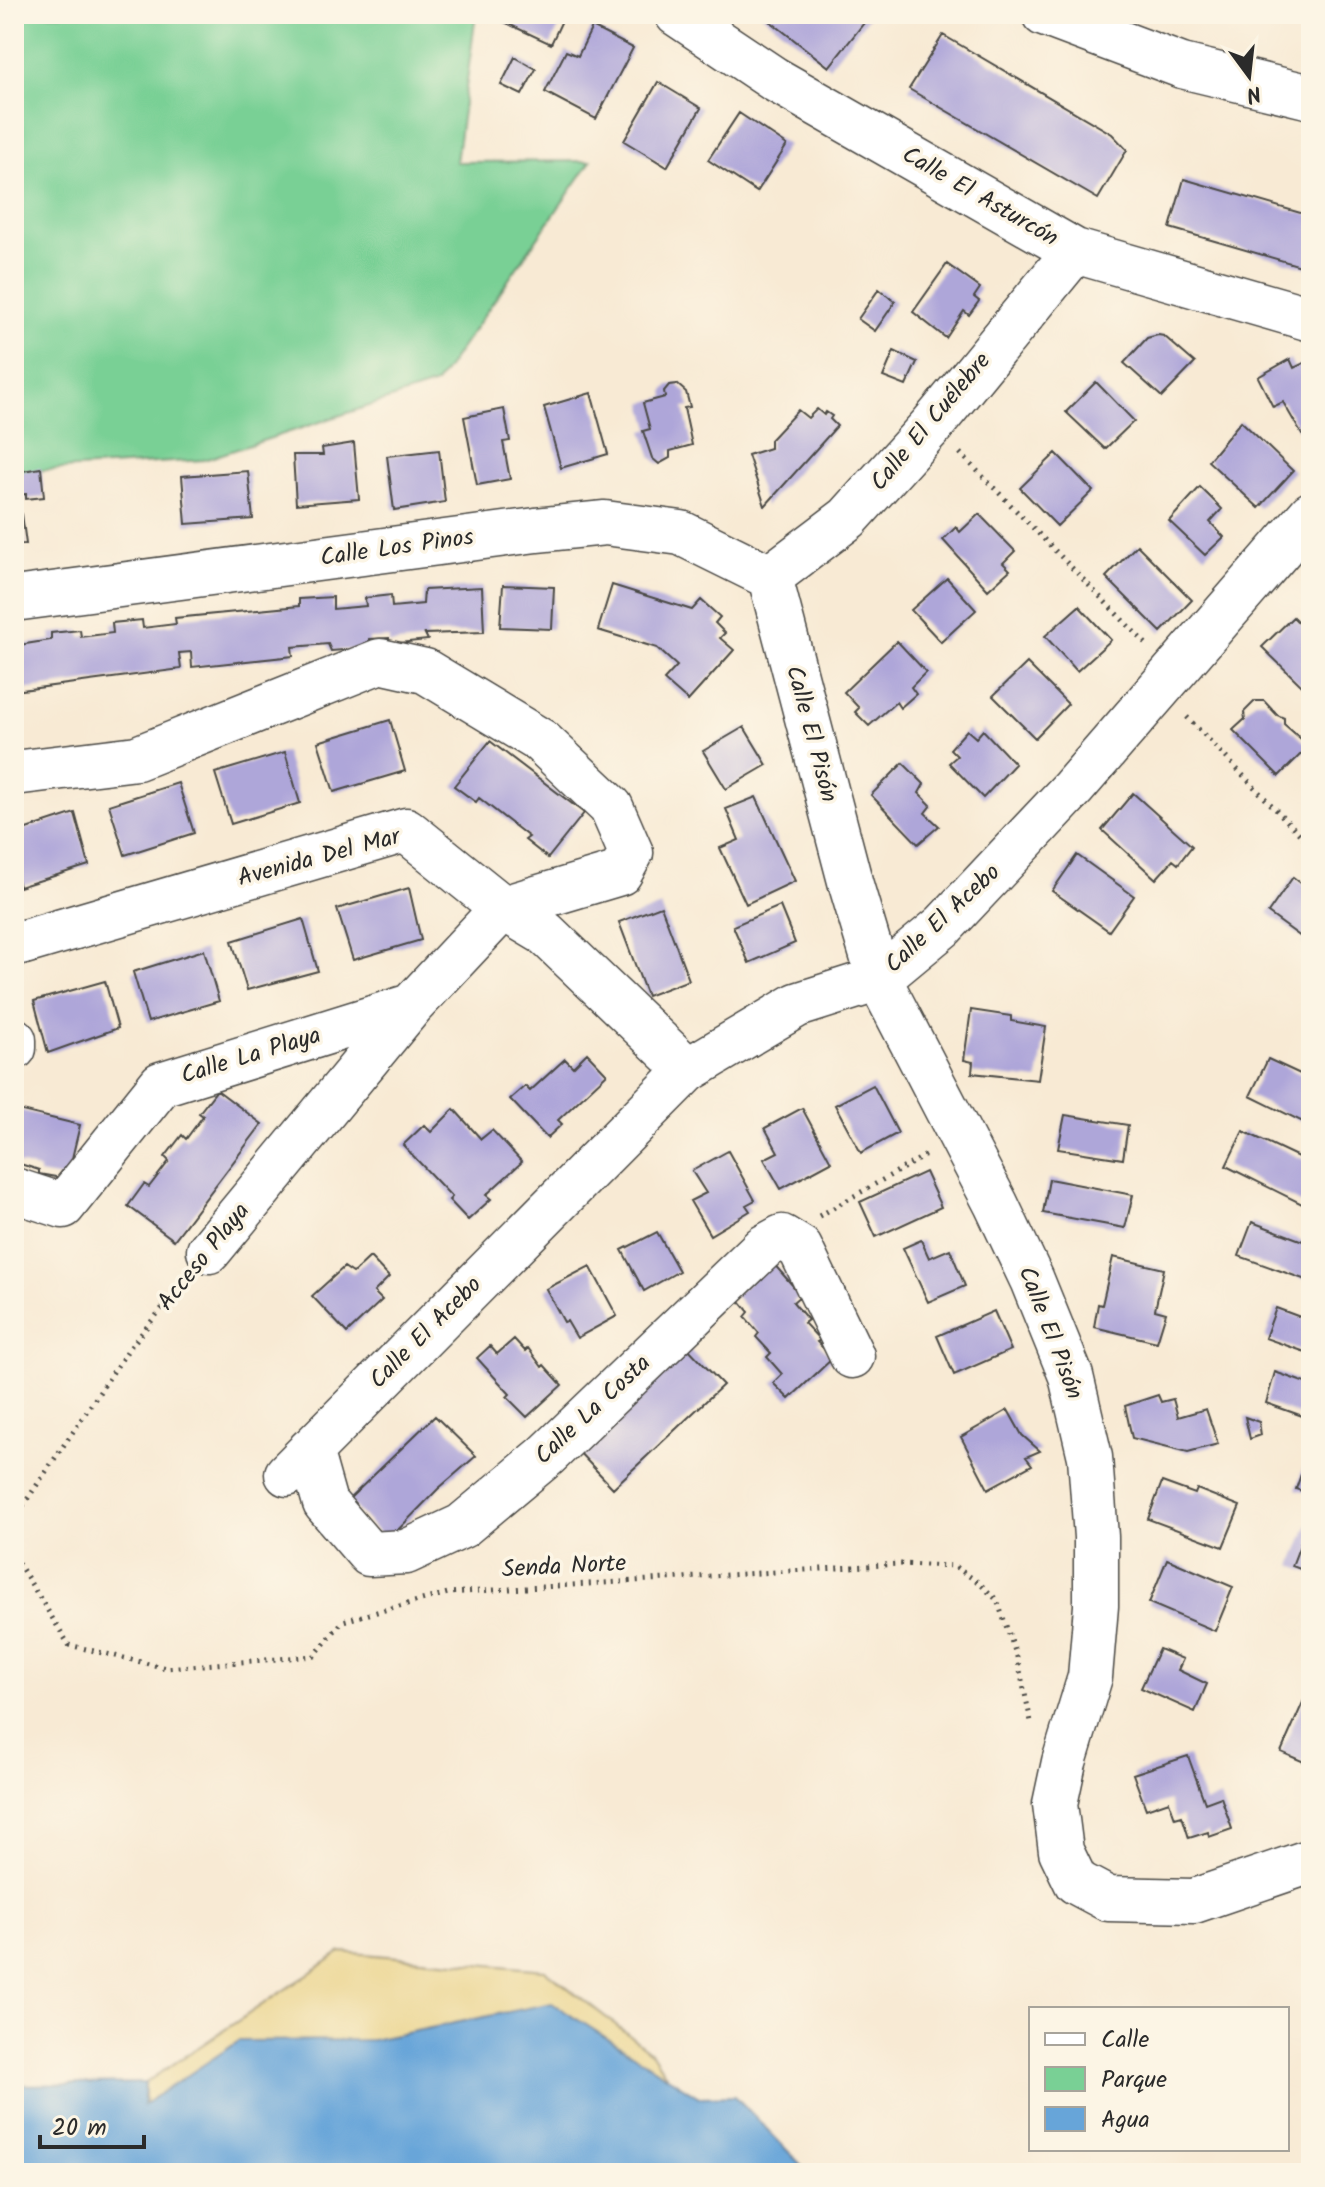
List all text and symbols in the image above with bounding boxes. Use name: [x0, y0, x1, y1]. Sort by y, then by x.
north arrow: [1209, 36, 1289, 116]
text: N: [1242, 74, 1265, 112]
street label: Calle El Asturcón: [894, 136, 1066, 258]
street label: Calle El Cuélebre: [861, 344, 1001, 500]
street label: Calle Los Pinos: [318, 518, 476, 578]
street label: Calle El Pisón: [774, 661, 848, 807]
street label: Avenida Del Mar: [233, 817, 407, 898]
street label: Calle El Acebo: [876, 855, 1010, 983]
street label: Calle La Playa: [176, 1016, 326, 1096]
street label: Acceso Playa: [148, 1194, 260, 1320]
street label: Calle El Pisón: [1007, 1261, 1093, 1405]
street label: Calle El Acebo: [360, 1267, 492, 1399]
street label: Calle La Costa: [526, 1345, 660, 1475]
street label: Senda Norte: [501, 1544, 627, 1590]
legend: [1029, 2007, 1289, 2151]
text: Calle: [1101, 2021, 1149, 2060]
text: Parque: [1101, 2061, 1167, 2100]
scale bar: [40, 2099, 144, 2149]
text: Agua: [1101, 2101, 1150, 2140]
text: 20 m: [52, 2109, 107, 2148]

